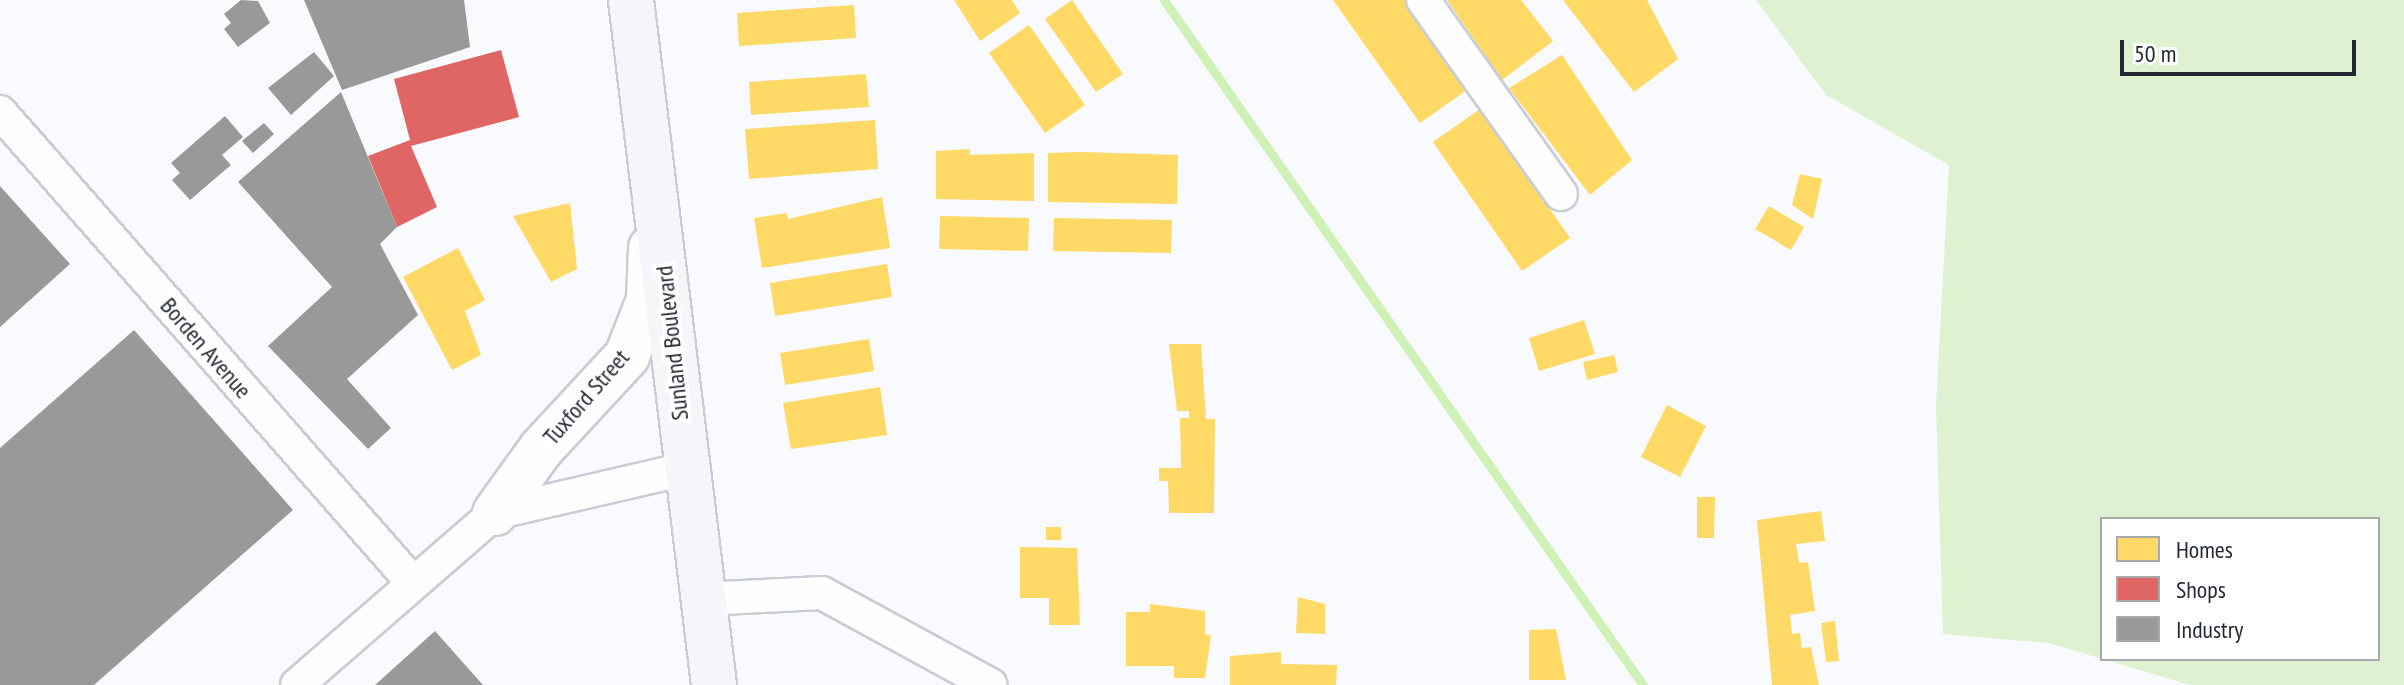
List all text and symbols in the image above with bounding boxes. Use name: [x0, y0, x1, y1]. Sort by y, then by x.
scale bar: [2124, 24, 2360, 74]
text: 50 m: [2134, 38, 2176, 69]
street label: Sunland Boulevard: [650, 264, 694, 422]
street label: Borden Avenue: [154, 291, 258, 405]
street label: Tuxford Street: [537, 343, 635, 451]
legend: [2100, 517, 2380, 661]
text: Homes: [2176, 534, 2233, 565]
text: Shops: [2176, 574, 2226, 605]
text: Industry: [2176, 614, 2243, 645]

